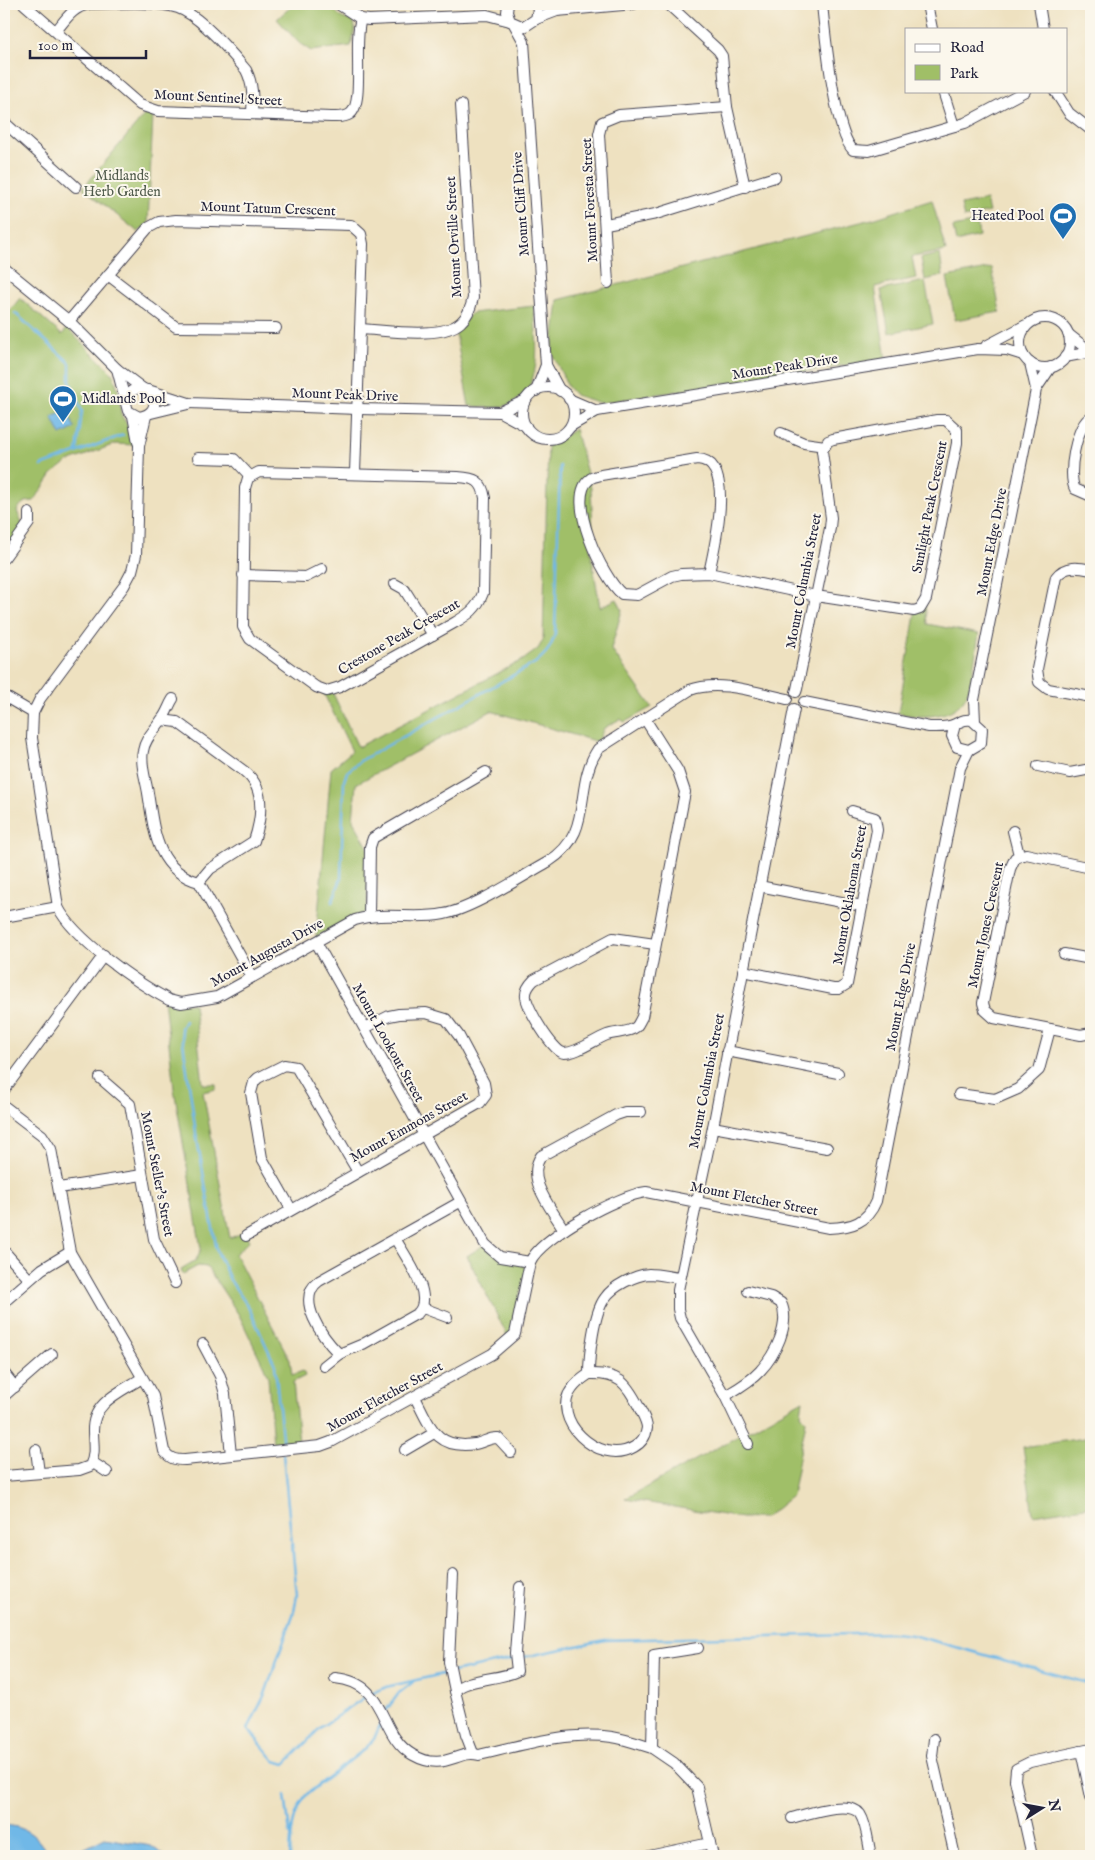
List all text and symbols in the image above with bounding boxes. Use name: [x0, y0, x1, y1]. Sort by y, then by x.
scale bar: [30, 28, 146, 60]
legend: [905, 28, 1068, 92]
text: 100 m: [38, 36, 74, 55]
text: Road: [950, 38, 985, 57]
text: Park: [950, 64, 980, 83]
street label: Mount Sentinel Street: [154, 86, 283, 110]
street label: Mount Foresta Street: [578, 137, 602, 263]
street label: Mount Cliff Drive: [508, 151, 534, 257]
park label: Midlands Herb Garden: [83, 167, 161, 201]
street label: Mount Orville Street: [442, 176, 466, 298]
street label: Mount Tatum Crescent: [200, 198, 336, 220]
sports icon: Heated Pool: [1048, 201, 1078, 240]
place label: Heated Pool: [971, 207, 1044, 225]
street label: Mount Peak Drive: [731, 350, 840, 384]
sports icon: Midlands Pool: [48, 384, 78, 423]
street label: Mount Peak Drive: [291, 384, 399, 406]
place label: Midlands Pool: [82, 390, 166, 408]
street label: Sunlight Peak Crescent: [908, 439, 952, 575]
street label: Mount Edge Drive: [973, 486, 1011, 598]
street label: Mount Columbia Street: [782, 512, 826, 650]
street label: Crestone Peak Crescent: [335, 595, 463, 679]
street label: Mount Oklahoma Street: [829, 824, 871, 966]
street label: Mount Jones Crescent: [964, 860, 1008, 990]
street label: Mount Augusta Drive: [208, 914, 327, 991]
street label: Mount Edge Drive: [882, 941, 920, 1053]
street label: Mount Lookout Street: [348, 981, 428, 1106]
street label: Mount Columbia Street: [685, 1012, 729, 1150]
street label: Mount Emmons Street: [347, 1087, 471, 1167]
street label: Mount Steller's Street: [136, 1110, 178, 1238]
street label: Mount Fletcher Street: [689, 1178, 820, 1220]
street label: Mount Fletcher Street: [324, 1358, 446, 1436]
north arrow: [1018, 1782, 1068, 1832]
text: N: [1044, 1797, 1064, 1813]

